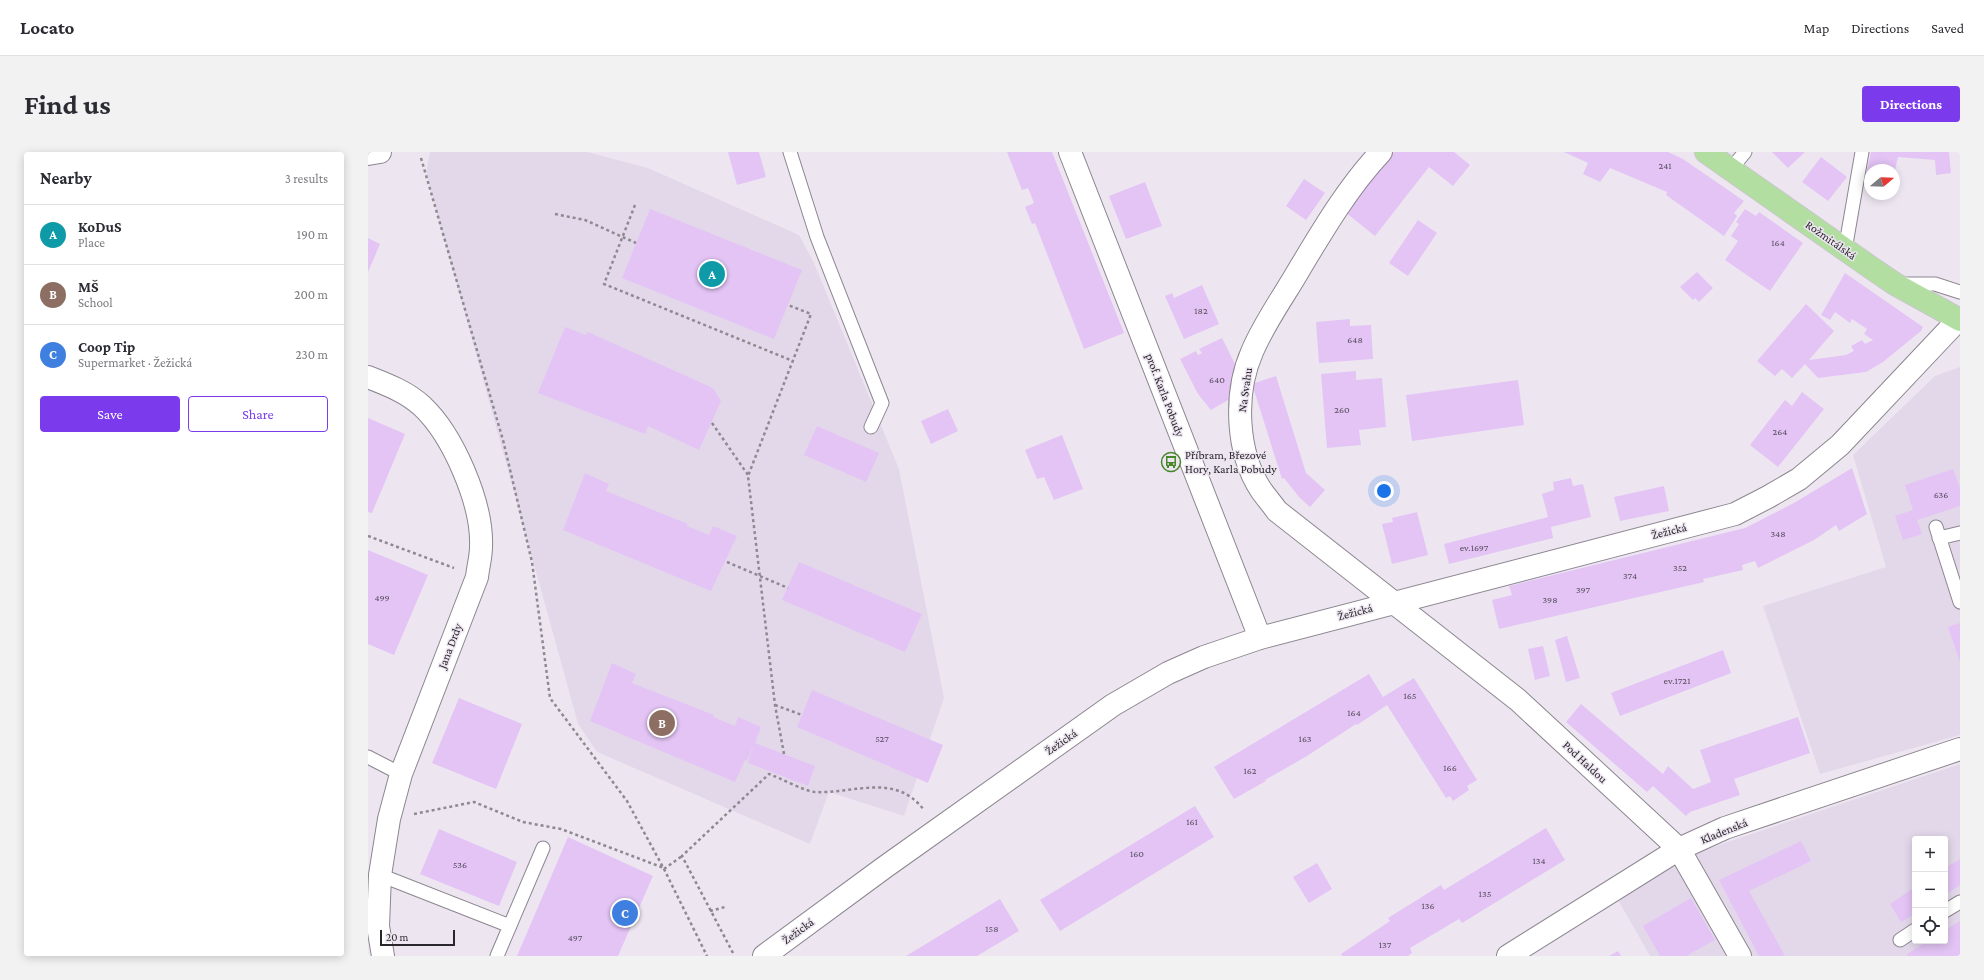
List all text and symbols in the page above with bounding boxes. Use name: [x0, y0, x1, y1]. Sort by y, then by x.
text: Locato: [20, 17, 74, 38]
text: Map: [1804, 20, 1829, 36]
text: Directions: [1851, 20, 1909, 36]
text: Saved: [1931, 20, 1964, 36]
button: Directions: [1862, 86, 1960, 122]
text: Find us: [24, 89, 111, 120]
house number: 241: [1658, 160, 1672, 171]
north arrow: [1864, 164, 1900, 200]
text: Nearby: [40, 169, 92, 188]
text: 3 results: [285, 171, 328, 186]
street label: Rožmitálská: [1803, 217, 1859, 263]
text: KoDuS: [78, 219, 122, 235]
text: A: [49, 227, 57, 242]
text: 190 m: [297, 227, 328, 242]
text: Place: [78, 235, 105, 250]
house number: 164: [1771, 237, 1785, 248]
pin: A: [699, 259, 725, 289]
text: MŠ: [78, 279, 99, 295]
text: B: [49, 287, 57, 302]
text: 200 m: [294, 287, 328, 302]
text: School: [78, 295, 113, 310]
house number: 182: [1194, 305, 1208, 316]
house number: 648: [1347, 334, 1363, 345]
text: Coop Tip: [78, 339, 135, 355]
text: C: [49, 347, 57, 362]
text: 230 m: [295, 347, 328, 362]
street label: prof. Karla Pobudy: [1143, 351, 1188, 439]
text: Supermarket · Žežická: [78, 355, 192, 370]
street label: Na Svahu: [1235, 366, 1255, 413]
house number: 640: [1209, 374, 1225, 385]
button: Save: [40, 396, 180, 432]
button: Share: [188, 396, 328, 432]
house number: 260: [1334, 404, 1350, 415]
house number: 264: [1773, 426, 1787, 437]
place label: Příbram, Březové Hory, Karla Pobudy: [1185, 448, 1277, 476]
bus stop icon: Příbram, Březové Hory, Karla Pobudy: [1160, 451, 1182, 473]
your location: [1374, 481, 1394, 501]
house number: 636: [1934, 489, 1948, 500]
street label: Žežická: [1650, 520, 1689, 542]
house number: 348: [1770, 528, 1786, 539]
house number: ev.1697: [1460, 542, 1489, 553]
house number: 352: [1673, 562, 1687, 573]
house number: 374: [1623, 570, 1637, 581]
house number: 397: [1576, 584, 1590, 595]
house number: 499: [374, 592, 390, 603]
house number: 398: [1542, 594, 1558, 605]
street label: Žežická: [1336, 600, 1375, 623]
street label: Jana Drdy: [435, 621, 465, 671]
house number: ev.1721: [1664, 675, 1690, 686]
house number: 165: [1404, 690, 1417, 701]
house number: 164: [1347, 707, 1361, 718]
pin: B: [649, 708, 675, 738]
street label: Žežická: [1042, 726, 1080, 758]
house number: 527: [875, 733, 889, 744]
house number: 163: [1299, 733, 1312, 744]
street label: Pod Haldou: [1560, 738, 1611, 786]
house number: 166: [1443, 762, 1457, 773]
house number: 162: [1244, 765, 1257, 776]
street label: Kladenská: [1698, 815, 1750, 847]
house number: 161: [1186, 816, 1198, 827]
map controls: [1912, 836, 1948, 944]
button: +: [1912, 836, 1948, 872]
house number: 160: [1130, 848, 1144, 859]
house number: 134: [1532, 855, 1546, 866]
house number: 536: [453, 859, 467, 870]
button: −: [1912, 872, 1948, 908]
house number: 135: [1479, 888, 1492, 899]
pin: C: [612, 898, 638, 928]
house number: 136: [1421, 900, 1435, 911]
button: locate: [1912, 908, 1948, 944]
street label: Žežická: [779, 915, 817, 947]
house number: 158: [985, 923, 999, 934]
scale bar: [380, 928, 455, 947]
text: 20 m: [386, 931, 408, 943]
house number: 497: [568, 932, 583, 943]
house number: 137: [1379, 939, 1392, 950]

